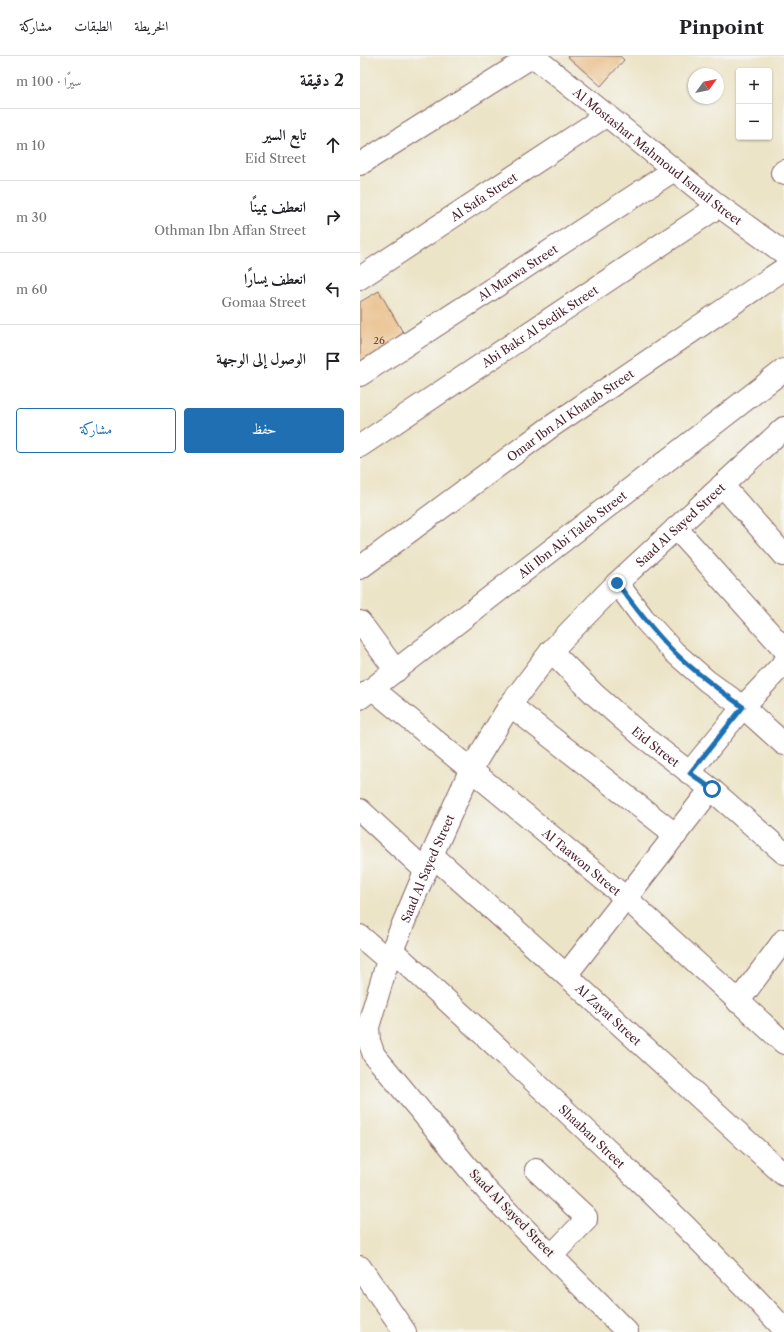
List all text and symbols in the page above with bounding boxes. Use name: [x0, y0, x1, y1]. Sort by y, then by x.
text: Pinpoint: [679, 16, 764, 39]
text: مشاركة: [20, 17, 52, 35]
text: الطبقات: [74, 17, 112, 35]
text: الخريطة: [134, 17, 168, 35]
north arrow: [688, 68, 724, 104]
map controls: [736, 68, 772, 140]
button: +: [736, 68, 772, 104]
text: 2 دقيقة: [300, 70, 344, 90]
text: سيرًا · 100 m: [16, 73, 81, 89]
street label: Al Mostashar Mahmoud Ismail Street: [570, 83, 746, 228]
button: −: [736, 104, 772, 140]
text: تابع السير: [263, 125, 306, 144]
icon: ahead: [322, 134, 344, 156]
text: 10 m: [16, 137, 45, 153]
text: Eid Street: [245, 150, 306, 166]
street label: Al Safa Street: [446, 169, 520, 224]
text: انعطف يمينًا: [250, 197, 306, 216]
icon: right: [322, 206, 344, 228]
text: 30 m: [16, 209, 47, 225]
text: Othman Ibn Affan Street: [154, 222, 306, 238]
street label: Al Marwa Street: [474, 240, 561, 304]
text: انعطف يسارًا: [244, 269, 306, 288]
icon: left: [322, 278, 344, 300]
text: 60 m: [16, 281, 47, 297]
street label: Abi Bakr Al Sedik Street: [478, 281, 601, 371]
text: Gomaa Street: [222, 294, 306, 310]
house number: 26: [373, 334, 385, 347]
text: الوصول إلى الوجهة: [216, 349, 306, 368]
icon: arrive: [322, 350, 344, 372]
street label: Omar Ibn Al Khatab Street: [504, 365, 637, 464]
button: مشاركة: [16, 408, 176, 453]
button: حفظ: [184, 408, 344, 453]
street label: Saad Al Sayed Street: [632, 479, 728, 570]
street label: Ali Ibn Abi Taleb Street: [514, 487, 630, 581]
route end: [608, 574, 626, 592]
street label: Eid Street: [629, 723, 683, 770]
route start: [703, 780, 721, 798]
street label: Saad Al Sayed Street: [397, 811, 457, 925]
street label: Al Taawon Street: [539, 824, 625, 899]
street label: Al Zayat Street: [572, 980, 645, 1049]
street label: Shaaban Street: [556, 1101, 629, 1172]
street label: Saad Al Sayed Street: [466, 1166, 558, 1261]

